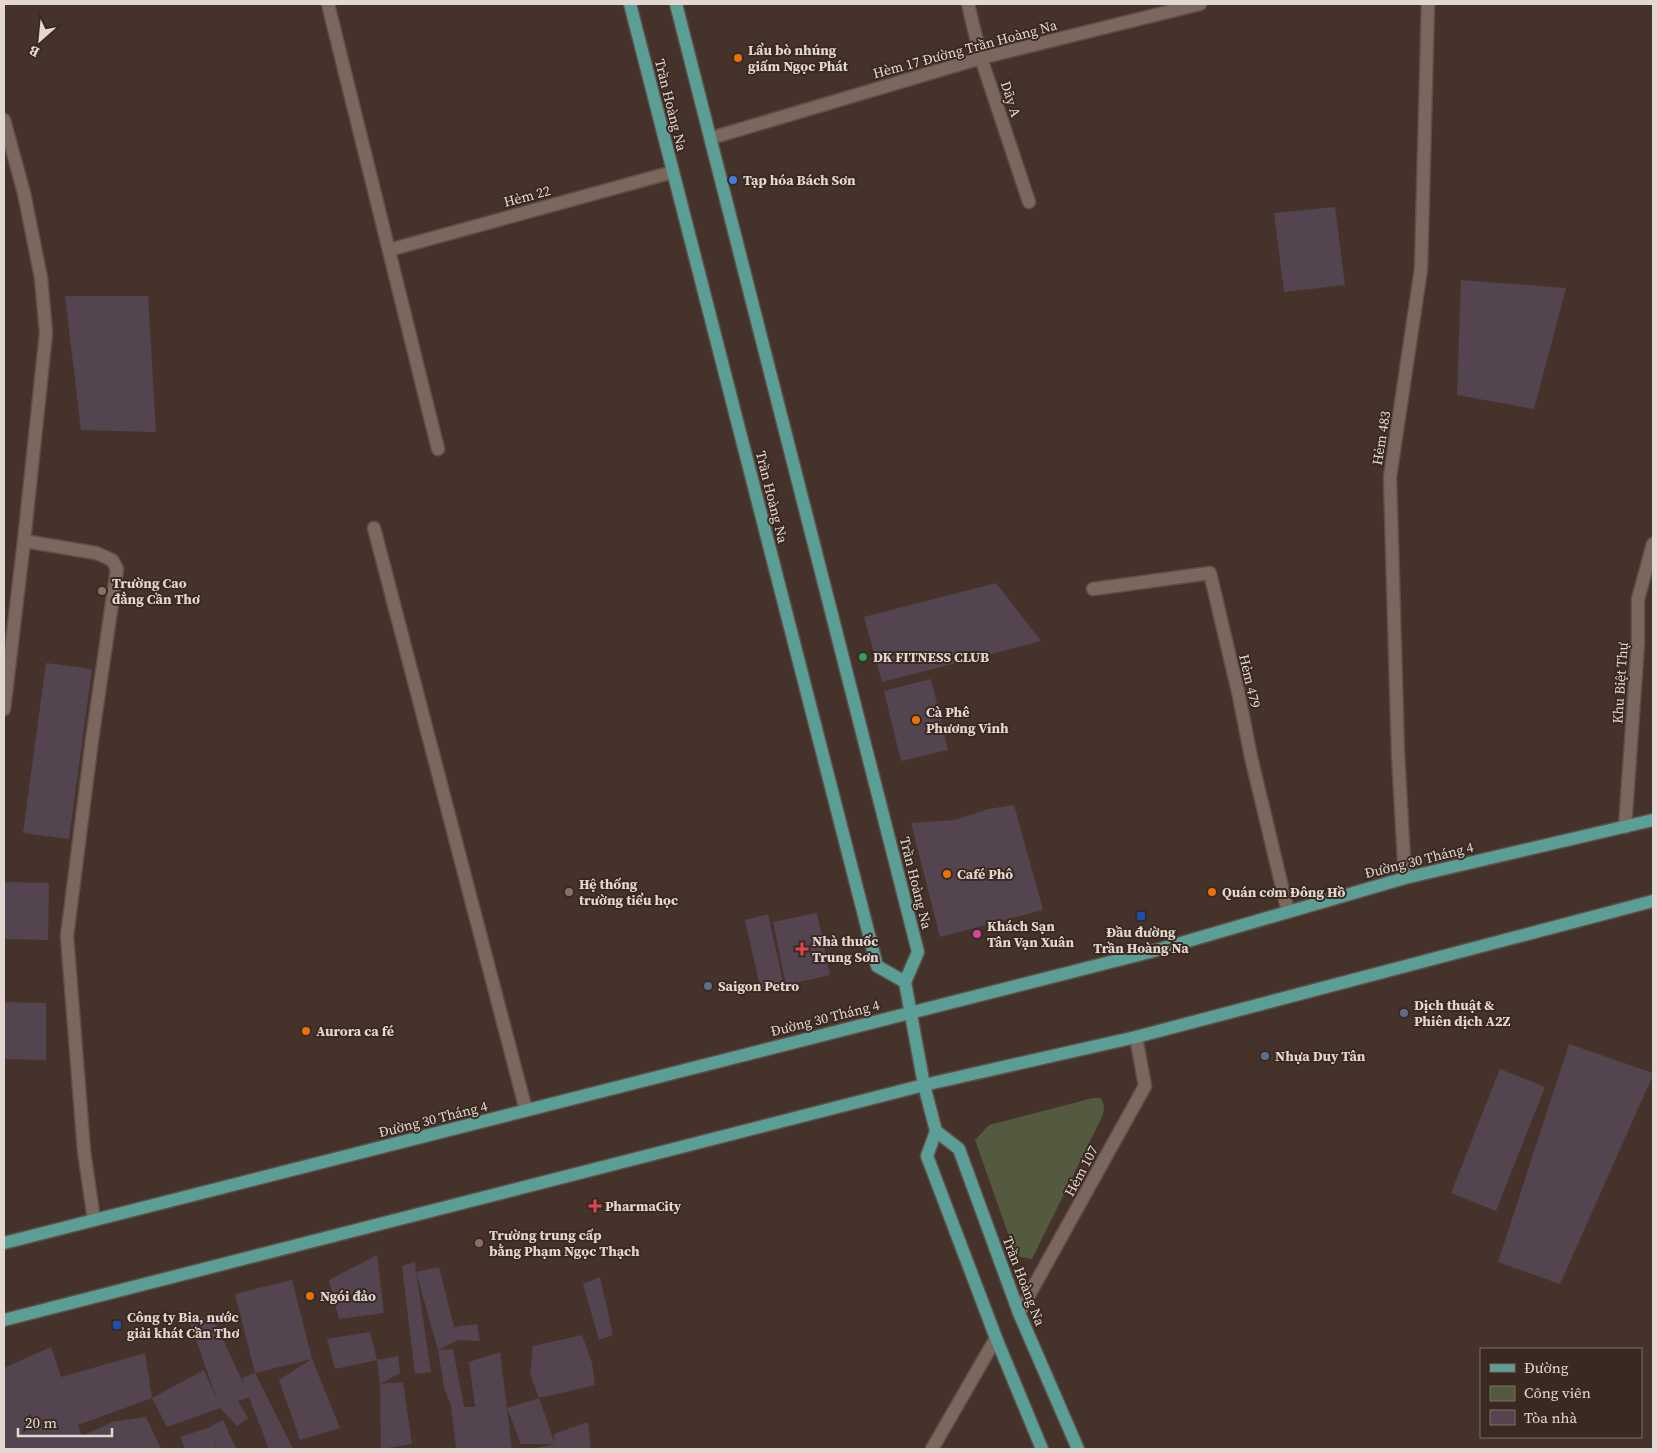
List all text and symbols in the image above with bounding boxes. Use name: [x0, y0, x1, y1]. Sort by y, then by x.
north arrow: [15, 15, 65, 65]
street label: Hèm 17 Đường Trần Hoàng Na: [871, 15, 1060, 83]
place label: Lẩu bò nhúng giấm Ngọc Phát: [748, 40, 849, 76]
text: B: [25, 41, 43, 63]
marker: Lẩu bò nhúng giấm Ngọc Phát: [732, 52, 744, 64]
street label: Trần Hoàng Na: [650, 57, 692, 154]
street label: Dãy A: [996, 78, 1026, 120]
place label: Tạp hóa Bách Sơn: [743, 170, 856, 190]
marker: Tạp hóa Bách Sơn: [727, 174, 739, 186]
street label: Hẻm 22: [501, 180, 553, 212]
street label: Hẻm 483: [1367, 409, 1395, 467]
street label: Trần Hoàng Na: [751, 449, 793, 546]
place label: Trường Cao đẳng Cần Thơ: [112, 573, 200, 609]
marker: Trường Cao đẳng Cần Thơ: [96, 585, 108, 597]
street label: Khu Biệt Thự: [1607, 642, 1633, 724]
place label: DK FITNESS CLUB: [873, 647, 989, 667]
marker: DK FITNESS CLUB: [857, 651, 869, 663]
street label: Hẻm 479: [1234, 652, 1266, 710]
place label: Cà Phê Phương Vinh: [926, 702, 1009, 738]
marker: Cà Phê Phương Vinh: [910, 714, 922, 726]
street label: Trần Hoàng Na: [895, 835, 937, 932]
street label: Đường 30 Tháng 4: [1362, 837, 1476, 883]
place label: Café Phô: [957, 864, 1013, 884]
marker: Café Phô: [941, 868, 953, 880]
place label: Hệ thống trường tiểu học: [579, 874, 678, 910]
place label: Quán cơm Đông Hồ: [1222, 882, 1345, 902]
marker: Hệ thống trường tiểu học: [563, 886, 575, 898]
marker: Quán cơm Đông Hồ: [1206, 886, 1218, 898]
marker: Đầu đường Trần Hoàng Na: [1135, 910, 1147, 922]
place label: Khách Sạn Tân Vạn Xuân: [987, 916, 1074, 952]
place label: Đầu đường Trần Hoàng Na: [1093, 922, 1189, 958]
marker: Khách Sạn Tân Vạn Xuân: [971, 928, 983, 940]
place label: Nhà thuốc Trung Sơn: [812, 931, 879, 967]
marker: Nhà thuốc Trung Sơn: [796, 943, 808, 955]
place label: Saigon Petro: [718, 976, 799, 996]
marker: Saigon Petro: [702, 980, 714, 992]
street label: Đường 30 Tháng 4: [768, 995, 882, 1041]
place label: Dịch thuật & Phiên dịch A2Z: [1414, 995, 1511, 1031]
marker: Dịch thuật & Phiên dịch A2Z: [1398, 1007, 1410, 1019]
place label: Aurora ca fé: [316, 1021, 394, 1041]
marker: Aurora ca fé: [300, 1025, 312, 1037]
place label: Nhựa Duy Tân: [1275, 1046, 1366, 1066]
marker: Nhựa Duy Tân: [1259, 1050, 1271, 1062]
street label: Đường 30 Tháng 4: [376, 1096, 490, 1142]
street label: Hẻm 107: [1059, 1142, 1103, 1200]
place label: PharmaCity: [605, 1196, 682, 1216]
marker: PharmaCity: [589, 1200, 601, 1212]
place label: Trường trung cấp bằng Phạm Ngọc Thạch: [489, 1225, 640, 1261]
street label: Trần Hoàng Na: [998, 1233, 1051, 1329]
marker: Trường trung cấp bằng Phạm Ngọc Thạch: [473, 1237, 485, 1249]
place label: Ngói đảo: [320, 1286, 376, 1306]
marker: Ngói đảo: [304, 1290, 316, 1302]
place label: Công ty Bia, nước giải khát Cần Thơ: [127, 1307, 239, 1343]
marker: Công ty Bia, nước giải khát Cần Thơ: [111, 1319, 123, 1331]
legend: [1480, 1348, 1642, 1438]
text: Đường: [1524, 1357, 1569, 1378]
text: Công viên: [1524, 1382, 1591, 1403]
scale bar: [18, 1406, 111, 1438]
text: Tòa nhà: [1524, 1407, 1577, 1428]
text: 20 m: [25, 1412, 57, 1433]

